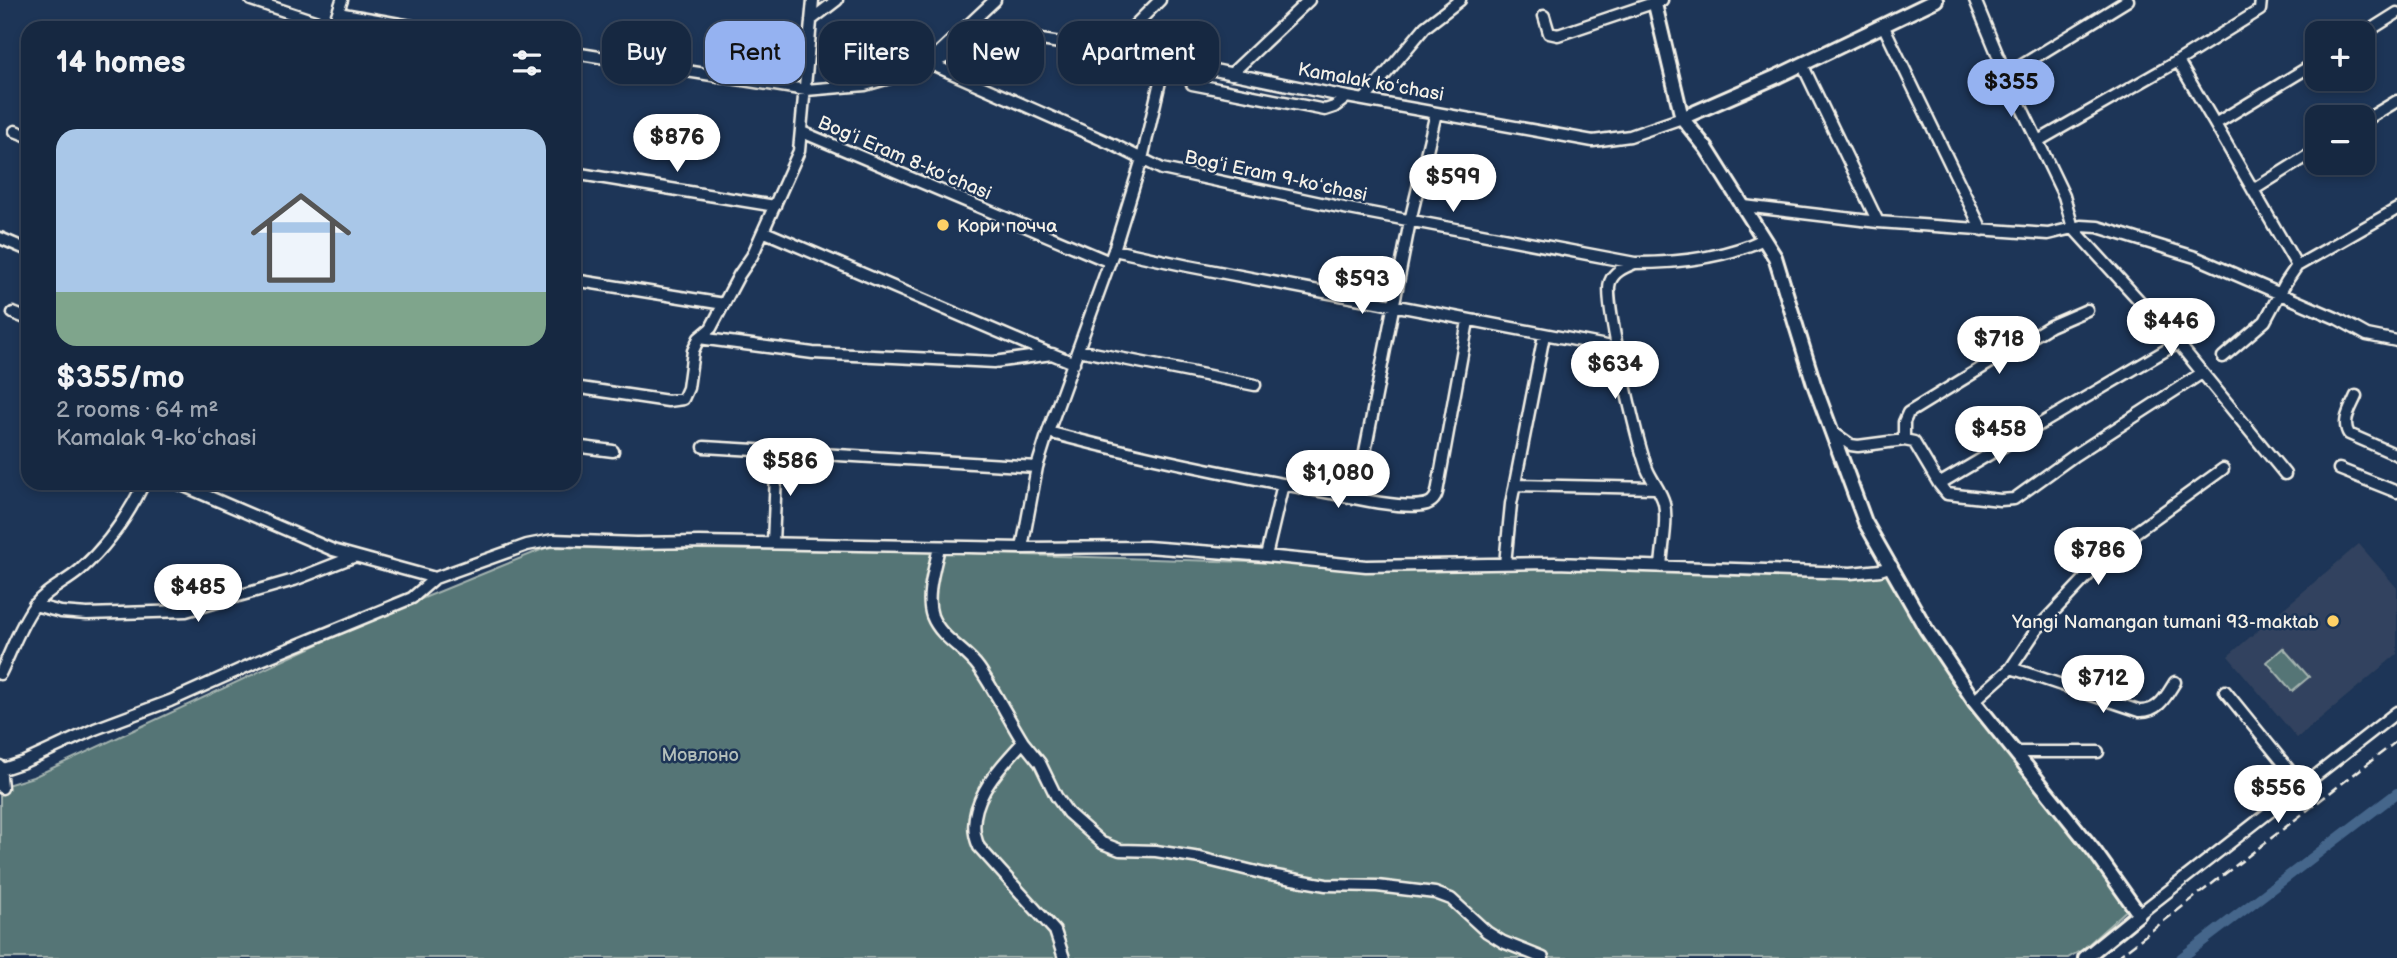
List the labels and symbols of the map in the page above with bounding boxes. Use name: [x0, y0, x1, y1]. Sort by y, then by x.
street label: Kamalak koʻchasi: [1296, 58, 1446, 107]
pin: $355: [1970, 60, 2052, 119]
street label: Bogʻi Eram 8-koʻchasi: [814, 111, 995, 205]
pin: $876: [636, 114, 718, 174]
street label: Bogʻi Eram 9-koʻchasi: [1182, 146, 1369, 207]
pin: $599: [1412, 154, 1494, 214]
place label: Кори почча: [957, 215, 1057, 238]
marker: Кори почча: [935, 217, 951, 233]
pin: $593: [1321, 256, 1403, 316]
pin: $446: [2130, 298, 2212, 358]
pin: $718: [1958, 316, 2040, 376]
pin: $634: [1574, 342, 1656, 401]
pin: $458: [1958, 406, 2040, 466]
pin: $586: [749, 438, 831, 498]
pin: $1,080: [1281, 450, 1395, 510]
pin: $786: [2057, 528, 2139, 587]
pin: $485: [157, 564, 239, 624]
place label: Yangi Namangan tumani 93-maktab: [2011, 611, 2319, 634]
marker: Yangi Namangan tumani 93-maktab: [2325, 613, 2341, 629]
pin: $712: [2062, 656, 2144, 715]
park label: Мовлоно: [661, 744, 739, 767]
pin: $556: [2237, 766, 2319, 825]

